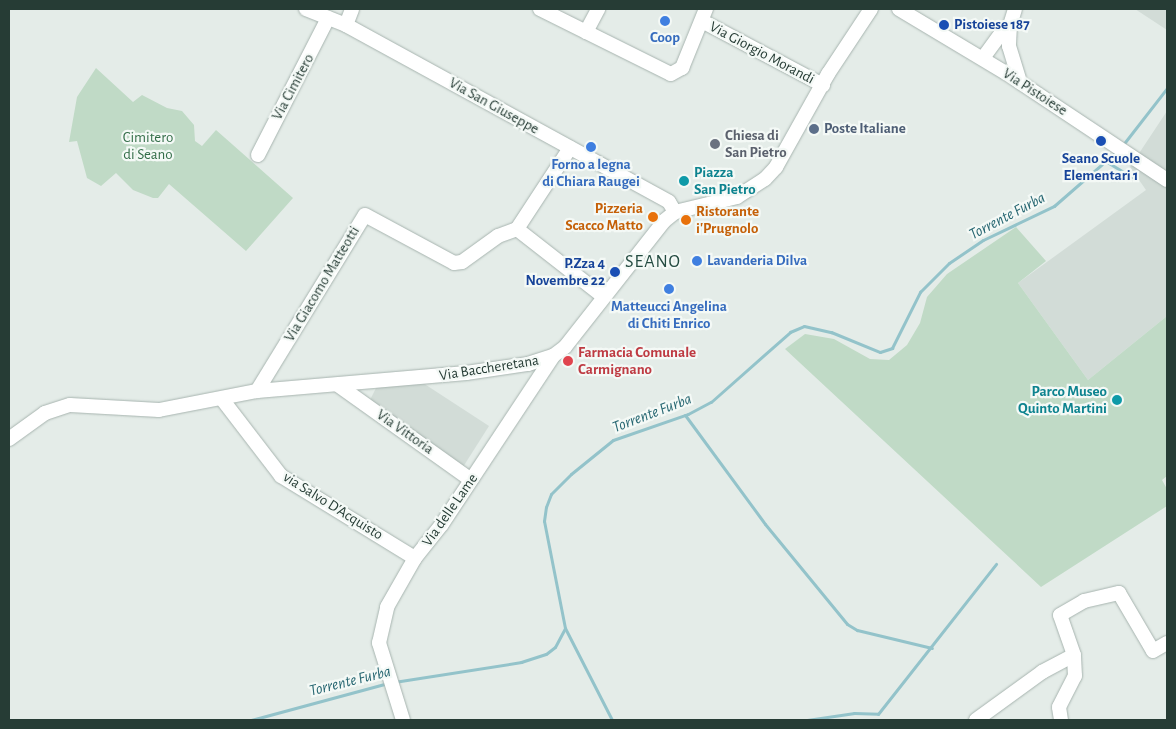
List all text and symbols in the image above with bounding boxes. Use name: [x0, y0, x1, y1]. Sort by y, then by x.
marker: Coop: [659, 15, 671, 27]
place label: Pistoiese 187: [954, 16, 1030, 34]
street label: Via Giorgio Morandi: [706, 18, 818, 88]
marker: Pistoiese 187: [938, 19, 950, 31]
place label: Coop: [650, 29, 680, 47]
street label: Via Cimitero: [268, 51, 318, 123]
street label: Via Pistoiese: [999, 64, 1071, 120]
street label: Via San Giuseppe: [446, 74, 542, 138]
place label: Poste Italiane: [824, 120, 906, 138]
marker: Poste Italiane: [808, 123, 820, 135]
place label: Chiesa di San Pietro: [725, 126, 787, 161]
park label: Cimitero di Seano: [123, 128, 173, 163]
marker: Seano Scuole Elementari 1: [1095, 135, 1107, 147]
marker: Chiesa di San Pietro: [709, 138, 721, 150]
marker: Forno a legna di Chiara Raugei: [585, 141, 597, 153]
place label: Seano Scuole Elementari 1: [1062, 149, 1140, 184]
place label: Forno a legna di Chiara Raugei: [542, 155, 640, 190]
place label: Piazza San Pietro: [694, 163, 756, 198]
marker: Piazza San Pietro: [678, 175, 690, 187]
water label: Torrente Furba: [966, 188, 1048, 244]
place label: Pizzeria Scacco Matto: [565, 199, 643, 234]
place label: Ristorante i'Prugnolo: [696, 202, 759, 237]
marker: Pizzeria Scacco Matto: [647, 211, 659, 223]
marker: Ristorante i'Prugnolo: [680, 214, 692, 226]
street label: Via Giacomo Matteotti: [280, 223, 364, 345]
district label: SEANO: [624, 251, 682, 273]
place label: Lavanderia Dilva: [707, 252, 807, 270]
place label: P.Zza 4 Novembre 22: [526, 254, 605, 289]
marker: Lavanderia Dilva: [691, 255, 703, 267]
marker: P.Zza 4 Novembre 22: [609, 266, 621, 278]
marker: Matteucci Angelina di Chiti Enrico: [663, 283, 675, 295]
place label: Matteucci Angelina di Chiti Enrico: [611, 297, 727, 332]
place label: Farmacia Comunale Carmignano: [578, 343, 696, 378]
street label: Via Baccheretana: [438, 351, 540, 385]
marker: Farmacia Comunale Carmignano: [562, 355, 574, 367]
place label: Parco Museo Quinto Martini: [1018, 382, 1107, 417]
water label: Torrente Furba: [610, 389, 694, 437]
marker: Parco Museo Quinto Martini: [1111, 394, 1123, 406]
street label: Via Vittoria: [373, 406, 437, 458]
street label: via Salvo D'Acquisto: [280, 468, 386, 544]
street label: Via delle Lame: [418, 470, 482, 550]
water label: Torrente Furba: [307, 662, 393, 700]

